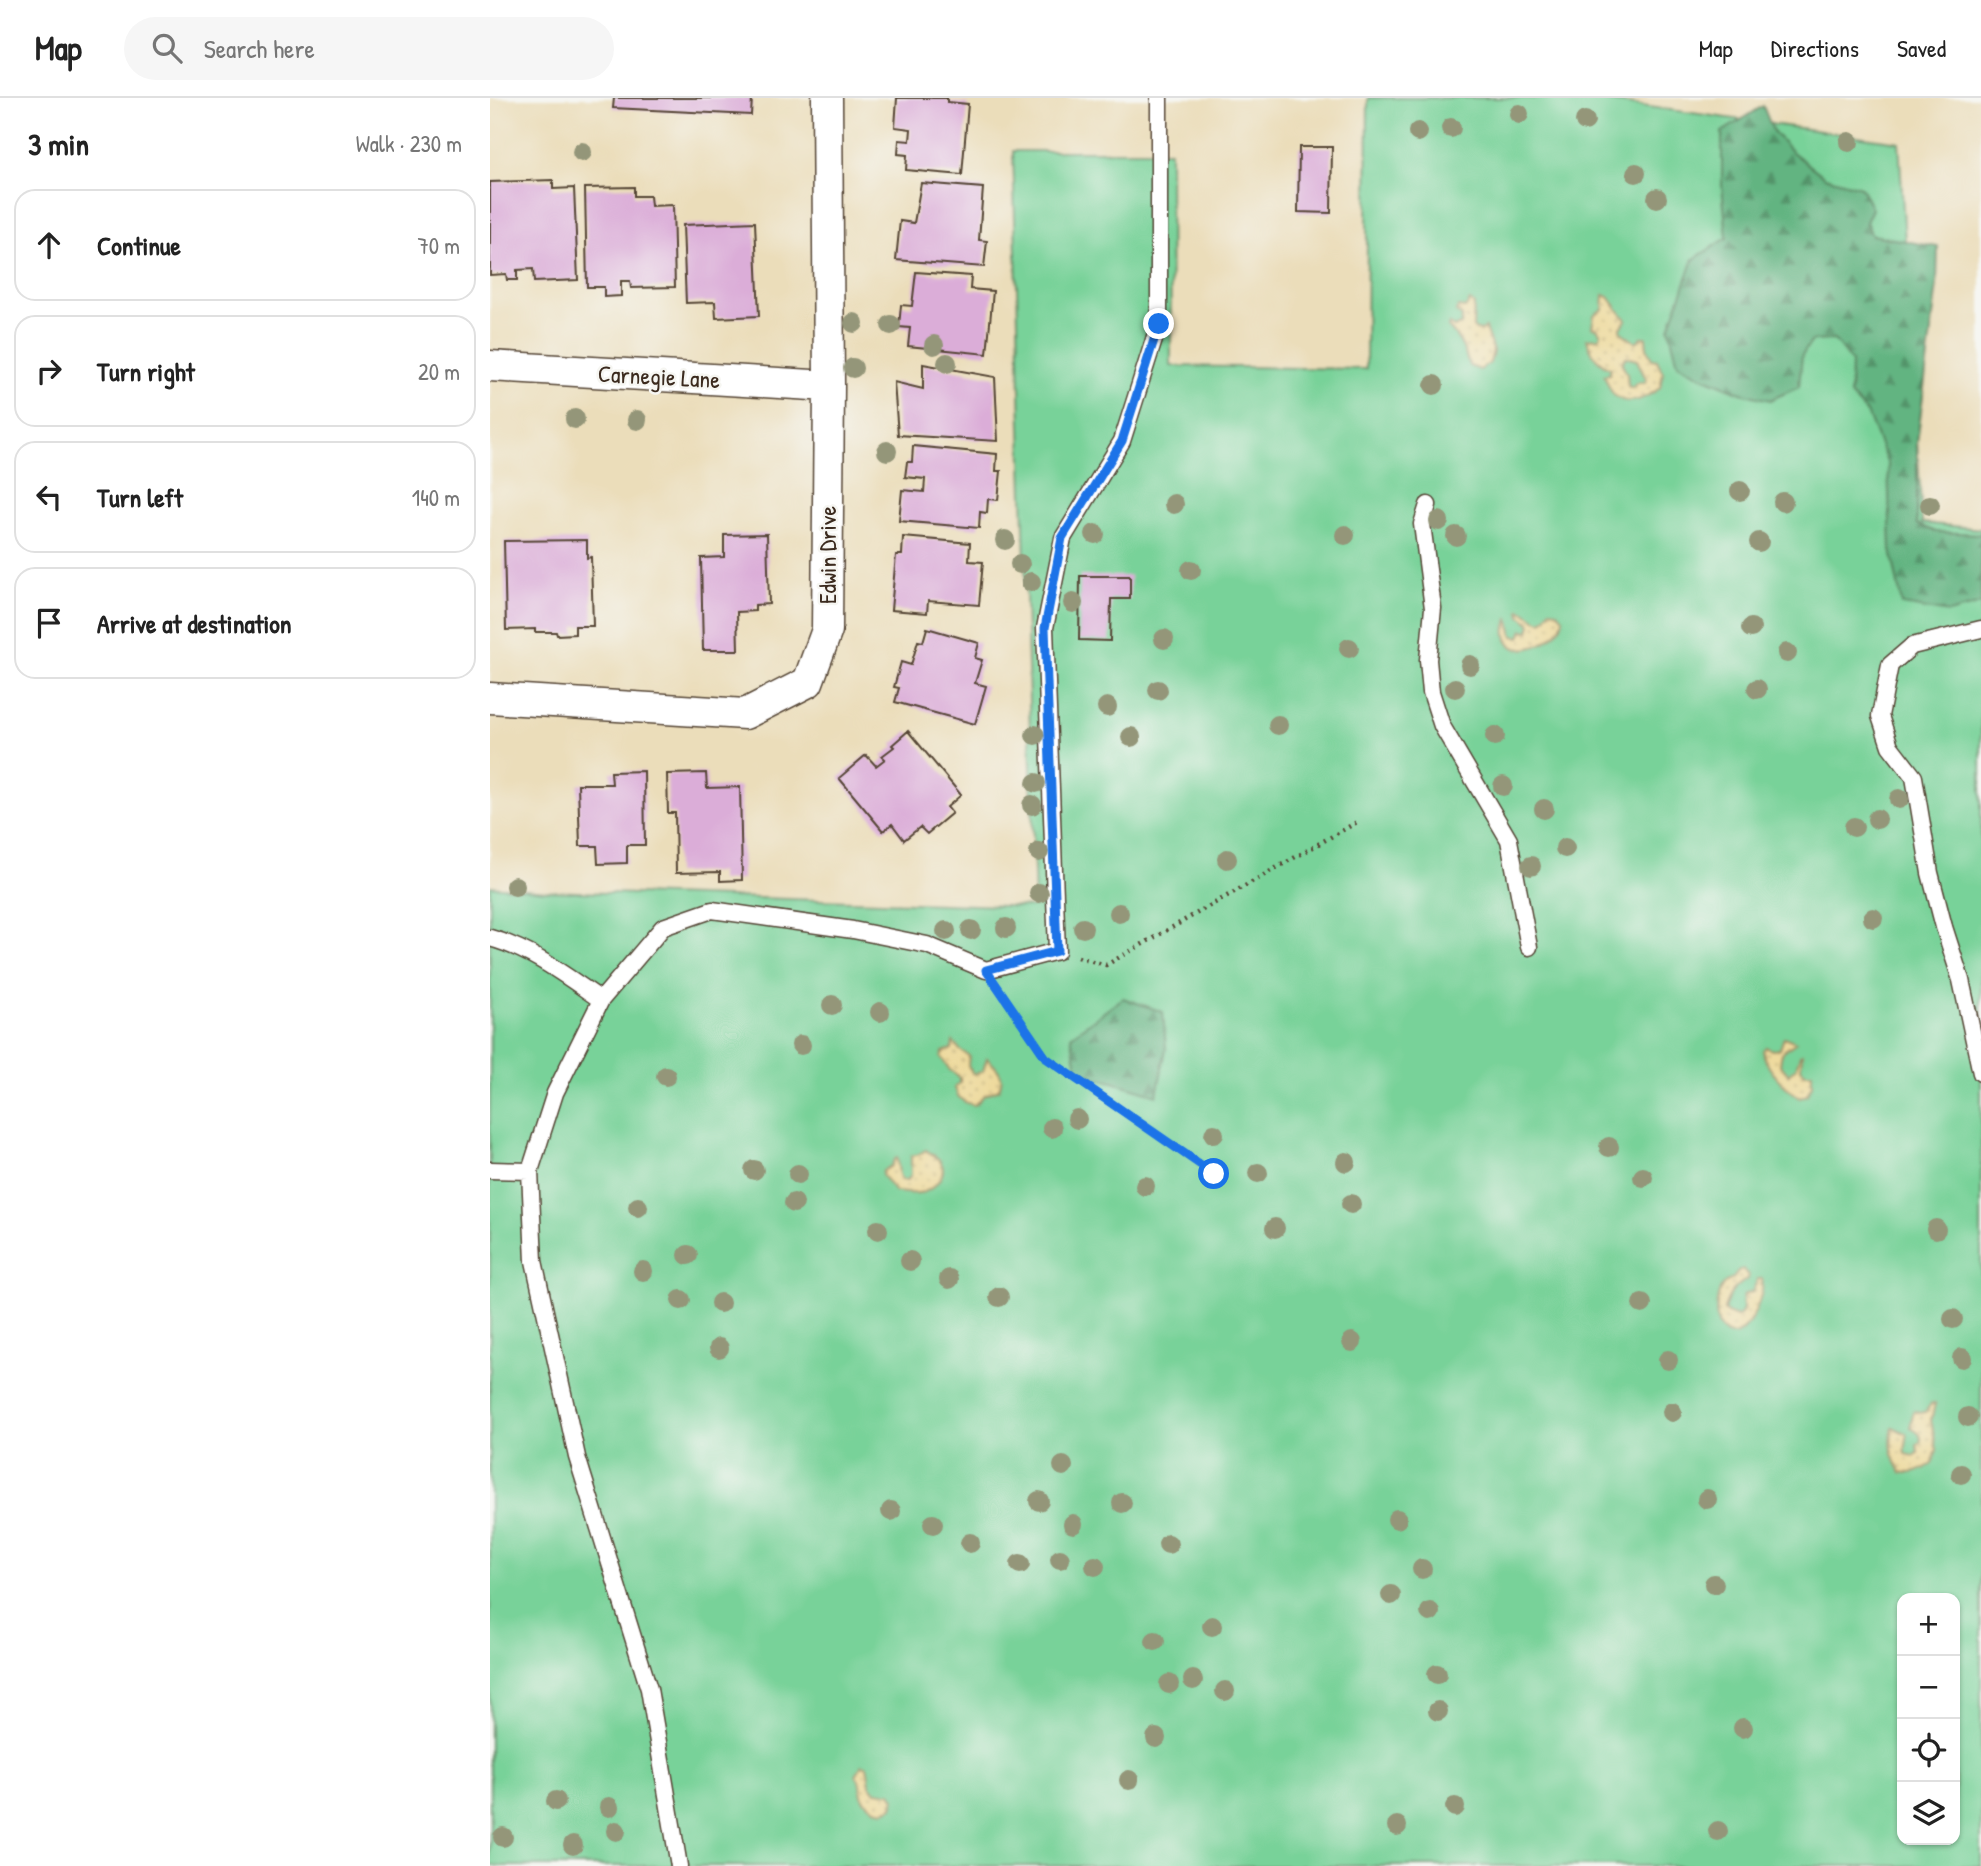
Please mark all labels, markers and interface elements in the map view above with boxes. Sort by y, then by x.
search box [124,17,614,80]
text: Map [35,26,82,70]
icon: search [148,29,186,67]
text: Search here [204,31,315,66]
text: Map [1699,32,1733,64]
text: Directions [1771,32,1859,64]
text: Saved [1897,32,1946,64]
text: 3 min [28,124,89,164]
text: Walk · 230 m [356,128,462,159]
icon: ahead [30,226,68,264]
text: Continue [97,228,181,263]
text: 70 m [417,230,460,261]
route end [1143,308,1174,339]
icon: right [30,352,68,390]
text: Turn right [97,354,195,389]
text: 20 m [418,356,460,387]
street label: Carnegie Lane [597,357,721,395]
icon: left [30,478,68,516]
text: Turn left [97,480,183,515]
text: 140 m [412,482,460,513]
street label: Edwin Drive [811,506,843,604]
icon: arrive [30,604,68,642]
text: Arrive at destination [97,606,292,641]
route start [1198,1158,1229,1189]
map controls [1897,1593,1960,1845]
button: + [1897,1593,1960,1656]
button: − [1897,1656,1960,1719]
button: locate [1897,1719,1960,1782]
button: layers [1897,1782,1960,1845]

